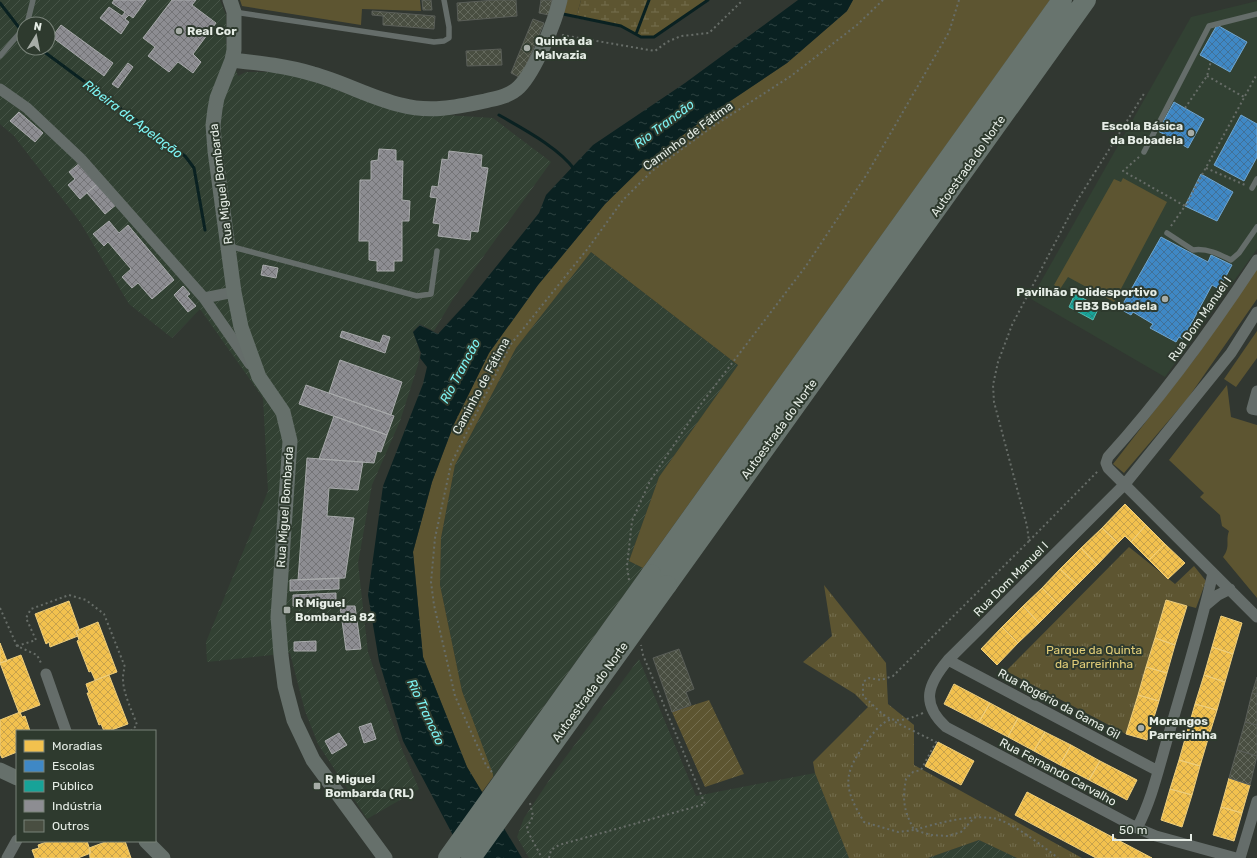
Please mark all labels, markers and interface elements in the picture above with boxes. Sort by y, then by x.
north arrow [16,16,56,56]
text: N [33,20,43,34]
place label: Real Cor [187,24,237,38]
marker: Real Cor [174,26,184,36]
place label: Quinta da Malvazia [535,34,592,62]
marker: Quinta da Malvazia [522,43,532,53]
water label: Ribeira da Apelação [80,77,186,161]
water label: Rio Trancão [631,97,697,151]
street label: Caminho de Fátima [640,99,736,173]
street label: Autoestrada do Norte [928,113,1008,219]
place label: Escola Básica da Bobadela [1101,119,1183,147]
street label: Rua Miguel Bombarda [207,123,235,245]
marker: Escola Básica da Bobadela [1186,128,1196,138]
street label: Rua Dom Manuel I [1166,274,1234,364]
place label: Pavilhão Polidesportivo EB3 Bobadela [1016,285,1157,313]
marker: Pavilhão Polidesportivo EB3 Bobadela [1160,294,1170,304]
street label: Caminho de Fátima [450,335,512,437]
water label: Rio Trancão [437,336,483,406]
street label: Autoestrada do Norte [738,376,820,482]
street label: Rua Miguel Bombarda [274,446,296,568]
street label: Rua Dom Manuel I [971,539,1051,619]
place label: R Miguel Bombarda 82 [295,596,375,624]
marker: R Miguel Bombarda 82 [282,605,292,615]
street label: Autoestrada do Norte [549,639,631,745]
park label: Parque da Quinta da Parreirinha [1046,643,1142,671]
street label: Rua Rogério da Gama Gil [996,666,1122,742]
water label: Rio Trancão [404,677,448,747]
place label: Morangos Parreirinha [1149,714,1217,742]
marker: Morangos Parreirinha [1136,723,1146,733]
legend [16,730,156,842]
street label: Rua Fernando Carvalho [997,735,1119,809]
text: Moradias [52,739,102,753]
text: Escolas [52,759,95,773]
place label: R Miguel Bombarda (RL) [325,772,414,800]
text: Público [52,779,94,793]
marker: R Miguel Bombarda (RL) [312,781,322,791]
text: Indústria [52,799,102,813]
scale bar [1113,816,1191,842]
text: Outros [52,819,90,833]
text: 50 m [1119,823,1147,837]

